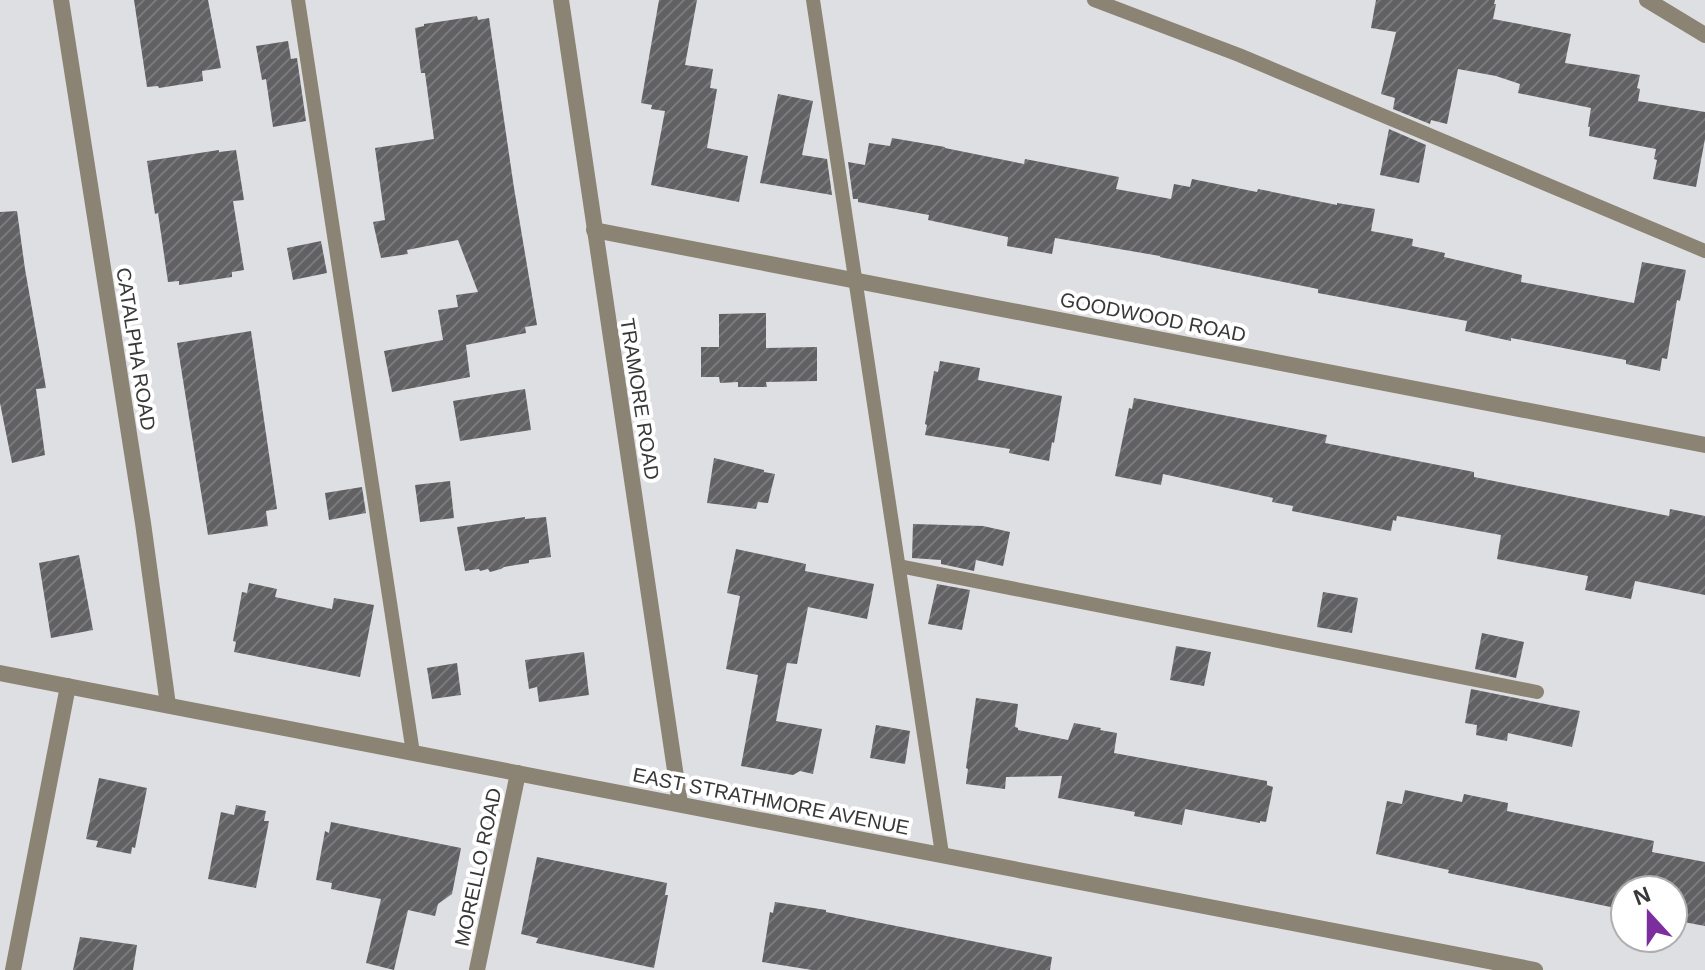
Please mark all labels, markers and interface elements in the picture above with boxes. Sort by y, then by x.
street label: CATALPHA ROAD [112,266,160,432]
street label: GOODWOOD ROAD [1058,288,1248,346]
street label: TRAMORE ROAD [616,317,664,481]
street label: EAST STRATHMORE AVENUE [631,763,911,839]
street label: MORELLO ROAD [450,786,506,948]
north arrow [1609,874,1689,954]
text: N [1630,881,1654,910]

